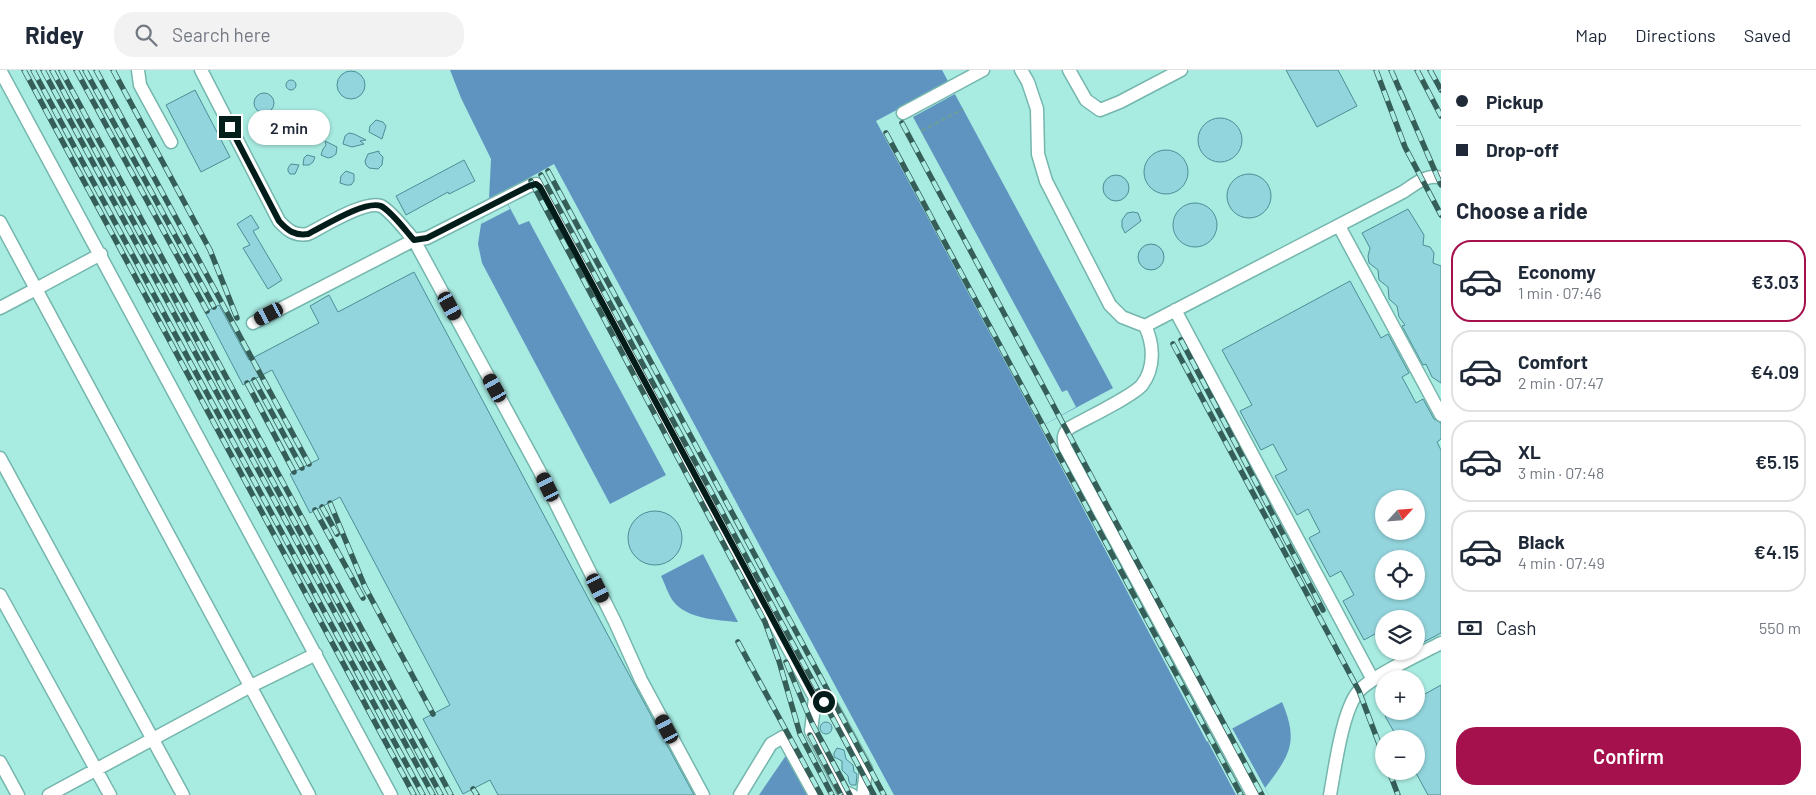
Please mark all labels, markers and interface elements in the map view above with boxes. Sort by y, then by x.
search box [114,12,464,57]
text: Ridey [25,20,84,49]
icon: search [132,21,160,49]
text: Search here [172,23,271,46]
text: Map [1575,24,1607,46]
text: Directions [1635,24,1716,46]
text: Saved [1744,24,1791,46]
text: Pickup [1486,90,1544,113]
callout: 2 min [248,110,330,144]
route end [219,116,241,138]
text: 2 min [270,118,308,137]
text: Drop-off [1486,138,1559,161]
text: Choose a ride [1456,197,1588,223]
icon: car [1458,259,1503,304]
text: Economy [1518,260,1596,283]
text: €3.03 [1751,270,1799,293]
text: 1 min · 07:46 [1518,283,1602,302]
car [436,289,463,323]
car [252,301,285,327]
icon: car [1458,349,1503,394]
text: Comfort [1518,350,1588,373]
text: €4.09 [1750,360,1799,383]
car [481,371,508,405]
text: 2 min · 07:47 [1518,373,1603,392]
icon: car [1458,439,1503,484]
text: XL [1518,440,1541,463]
text: €5.15 [1755,450,1799,473]
text: 3 min · 07:48 [1518,463,1604,482]
car [534,470,561,504]
north arrow [1375,490,1425,540]
map controls [1375,490,1425,780]
icon: car [1458,529,1503,574]
text: Black [1518,530,1565,553]
text: €4.15 [1754,540,1799,563]
button: locate [1375,550,1425,600]
text: 4 min · 07:49 [1518,553,1605,572]
car [584,571,611,605]
button: layers [1375,610,1425,660]
icon: cash [1456,614,1484,642]
text: Cash [1496,616,1537,639]
text: 550 m [1759,618,1801,637]
button: + [1375,670,1425,720]
route start [813,691,835,713]
car [653,712,680,746]
button: Confirm [1456,727,1801,785]
button: − [1375,730,1425,780]

